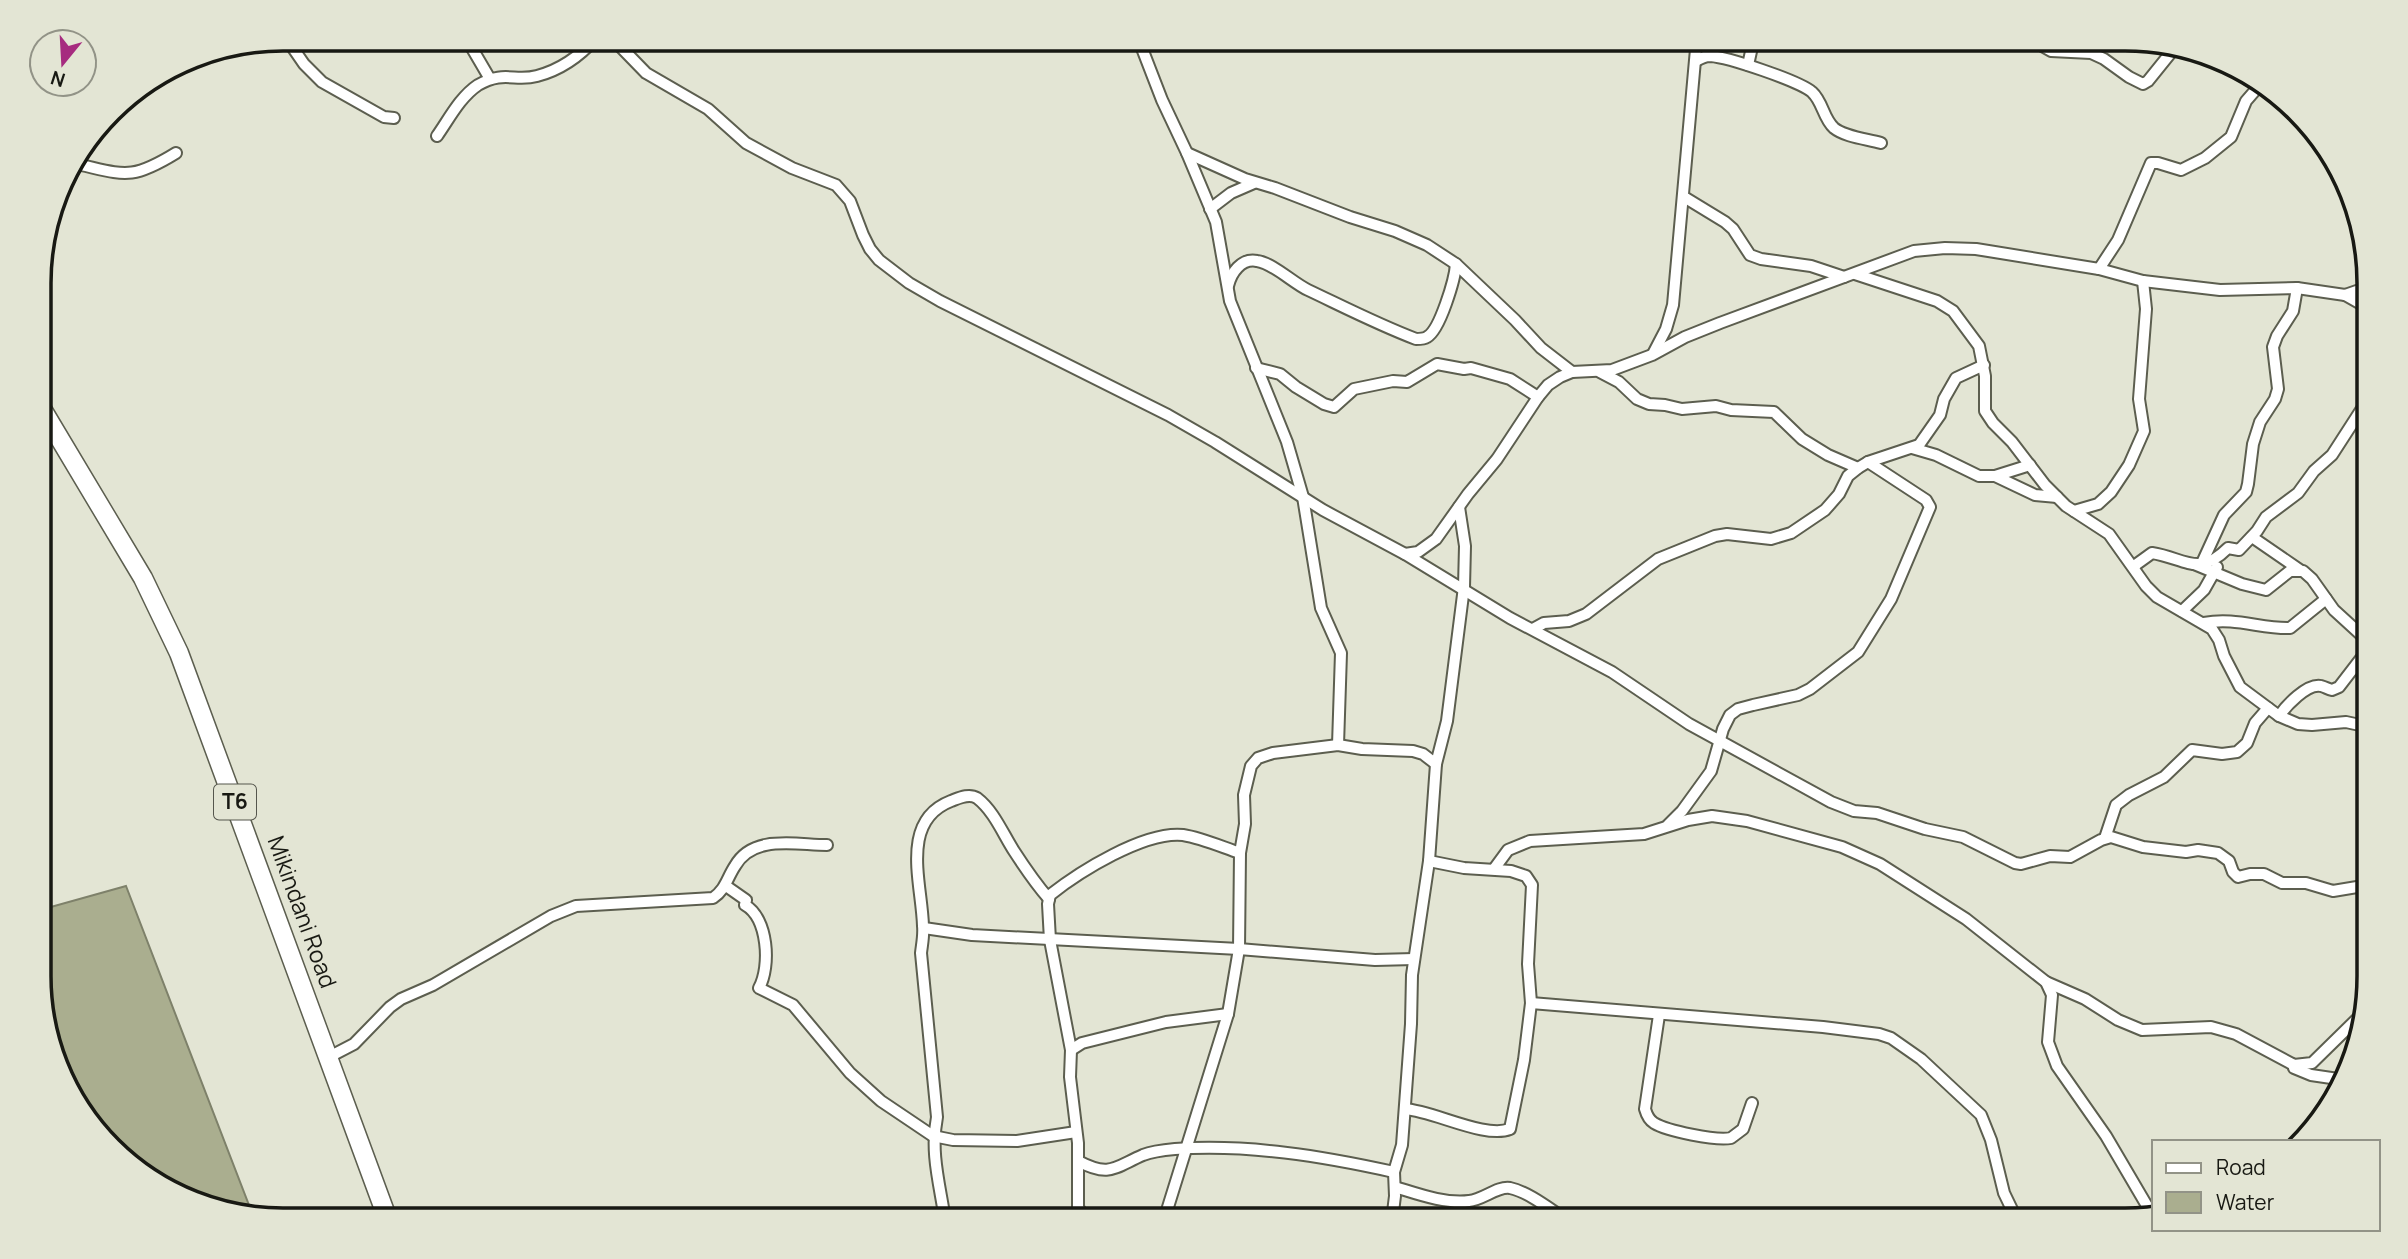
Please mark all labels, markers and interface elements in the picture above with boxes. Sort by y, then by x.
north arrow [28,28,98,98]
text: N [47,65,68,94]
road number: T6 [214,784,256,820]
street label: Mikindani Road [261,831,345,992]
legend [2152,1140,2380,1231]
text: Road [2216,1153,2266,1181]
text: Water [2216,1188,2275,1216]

